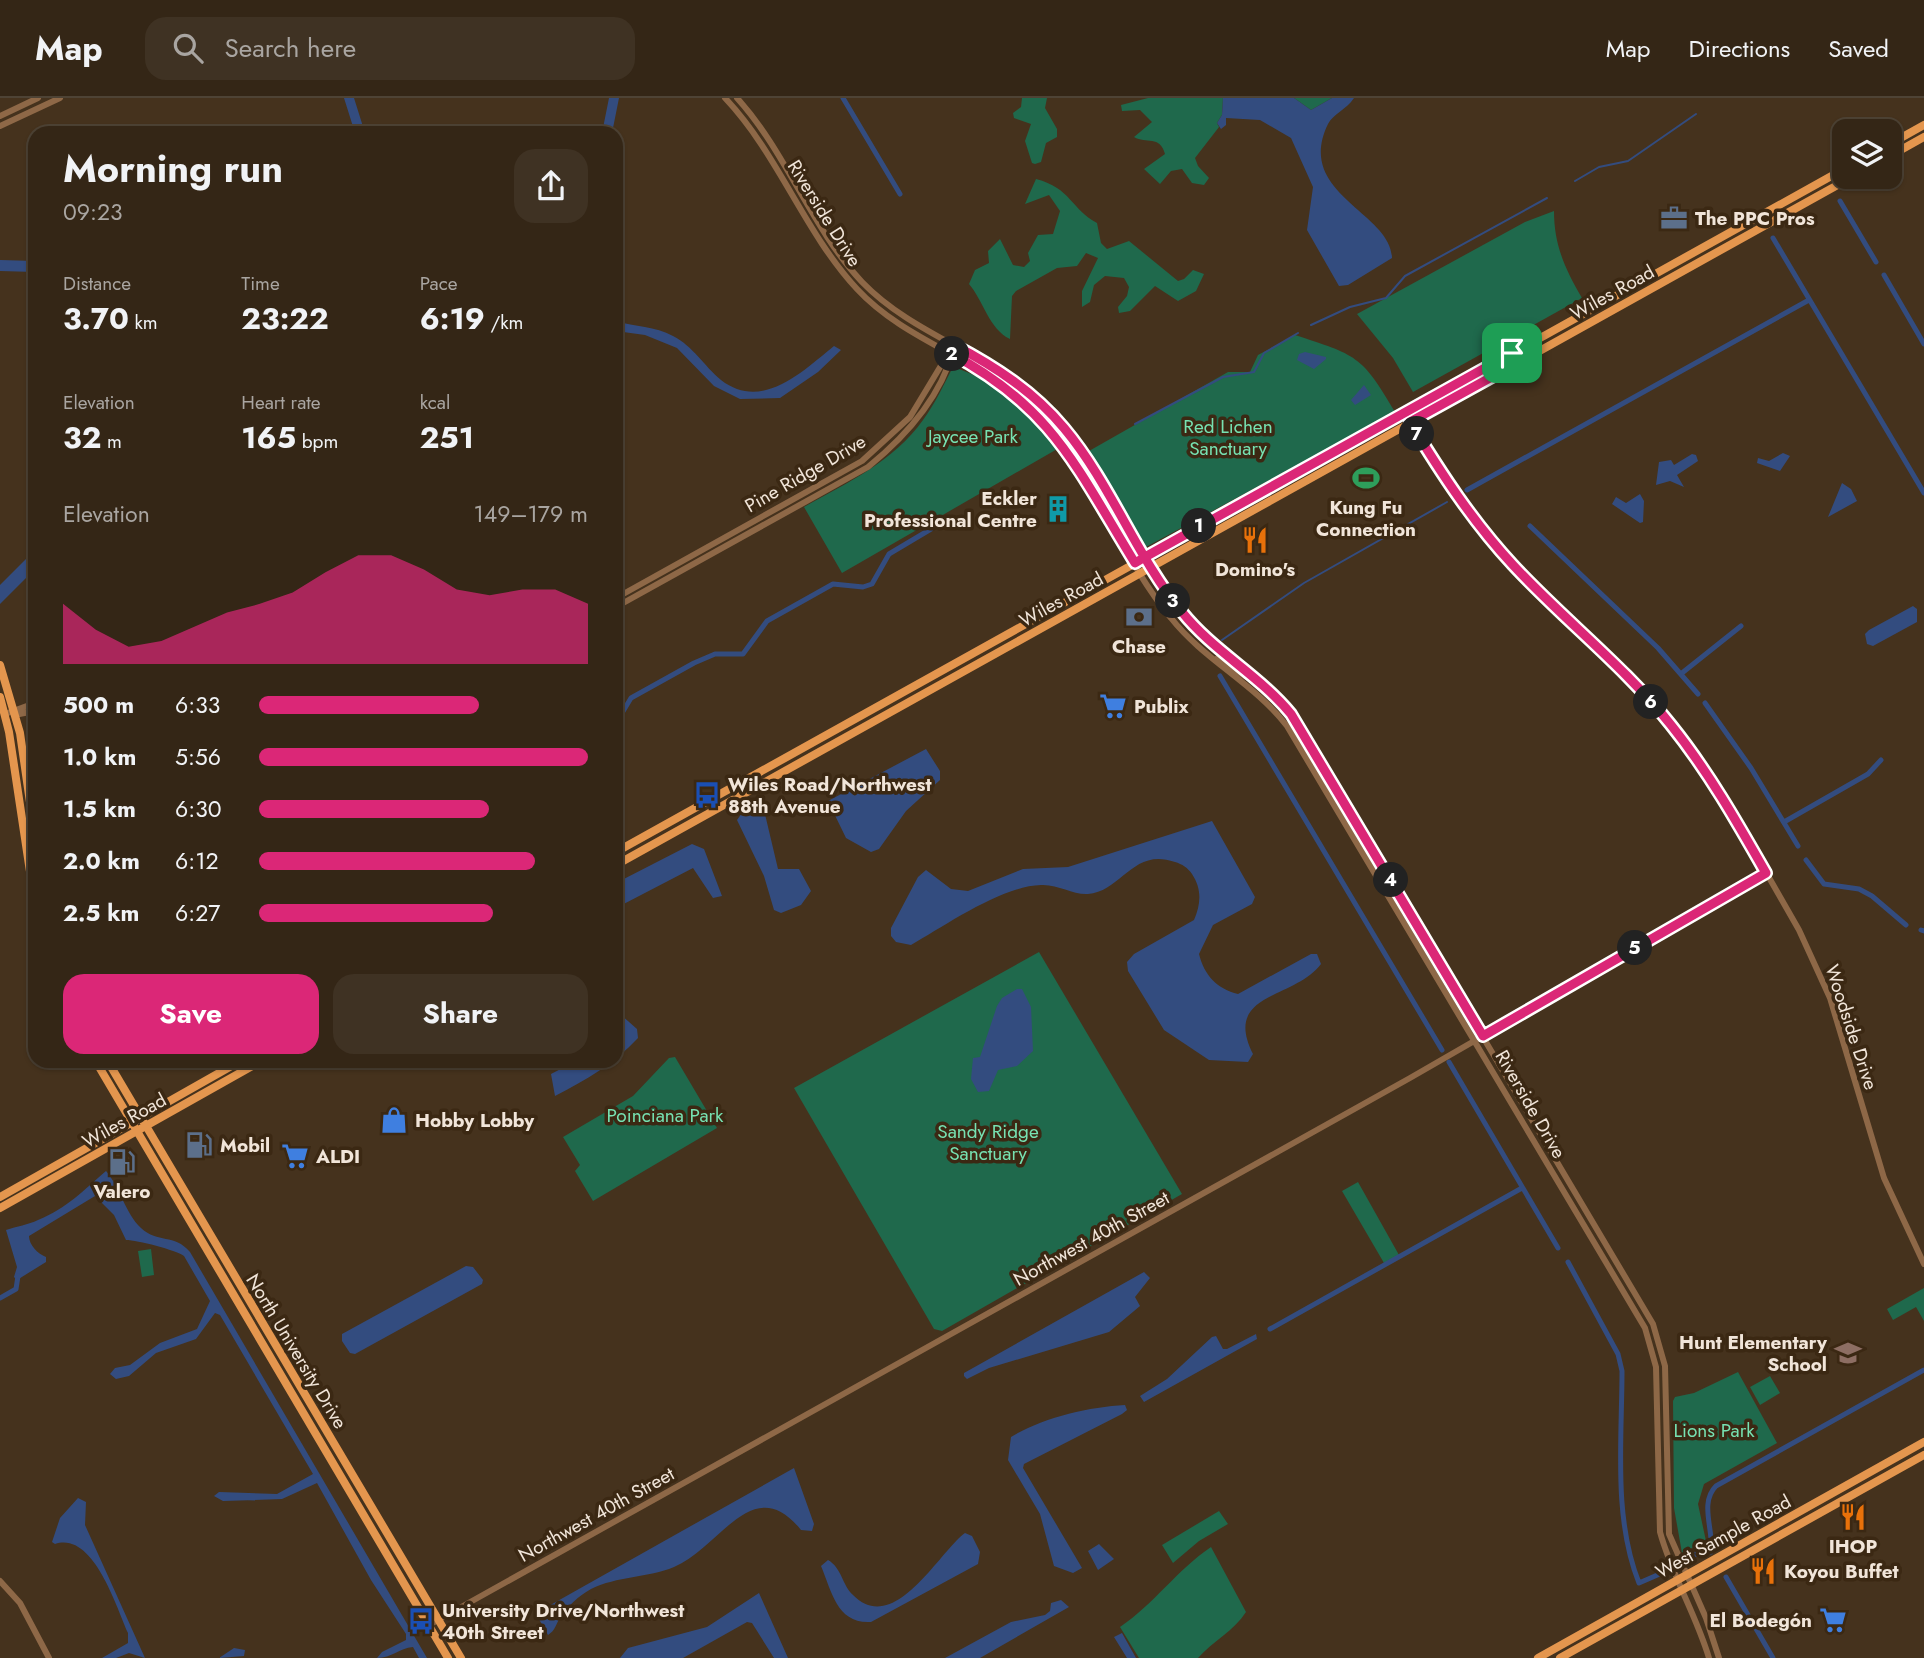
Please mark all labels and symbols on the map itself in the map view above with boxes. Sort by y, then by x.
street label: Riverside Drive [781,155,868,272]
office icon: The PPC Pros [1659,203,1689,233]
place label: The PPC Pros [1695,205,1815,232]
street label: Wiles Road [1565,258,1659,327]
pin [1482,323,1542,383]
pin: 2 [934,336,970,372]
park label: Red Lichen Sanctuary [1183,413,1273,462]
pin: 7 [1400,416,1434,452]
park label: Jaycee Park [925,423,1019,450]
street label: Pine Ridge Drive [740,428,871,519]
sports icon: Kung Fu Connection [1351,463,1381,493]
place label: Eckler Professional Centre [864,485,1037,534]
building icon: Eckler Professional Centre [1043,494,1073,524]
place label: Kung Fu Connection [1316,494,1416,543]
pin: 1 [1182,508,1216,544]
restaurant icon: Domino's [1240,525,1270,555]
place label: Domino's [1215,556,1295,583]
street label: Wiles Road [1014,565,1108,634]
pin: 3 [1156,584,1190,618]
bank icon: Chase [1124,602,1154,632]
place label: Chase [1112,633,1166,660]
pin: 6 [1634,684,1668,720]
supermarket icon: Publix [1098,691,1128,721]
place label: Publix [1134,693,1189,720]
place label: Wiles Road/Northwest 88th Avenue [728,771,932,820]
bus stop icon: Wiles Road/Northwest 88th Avenue [692,780,722,810]
pin: 4 [1374,862,1408,898]
pin: 5 [1618,930,1652,966]
street label: Woodside Drive [1819,961,1885,1093]
street label: Riverside Drive [1489,1045,1573,1164]
street label: Wiles Road [77,1086,171,1155]
park label: Poinciana Park [607,1102,724,1129]
shop icon: Hobby Lobby [379,1105,409,1135]
place label: Hobby Lobby [415,1107,535,1134]
park label: Sandy Ridge Sanctuary [937,1118,1039,1167]
fuel station icon: Mobil [184,1130,214,1160]
place label: Mobil [220,1132,270,1159]
supermarket icon: ALDI [280,1141,310,1171]
place label: ALDI [315,1143,360,1170]
fuel station icon: Valero [107,1147,137,1177]
place label: Valero [92,1178,151,1205]
street label: Northwest 40th Street [1008,1184,1174,1293]
street label: North University Drive [240,1269,354,1434]
place label: Hunt Elementary School [1679,1329,1828,1378]
school or university icon: Hunt Elementary School [1833,1338,1863,1368]
park label: Lions Park [1673,1417,1755,1444]
street label: Northwest 40th Street [513,1460,679,1569]
street label: West Sample Road [1651,1488,1796,1585]
restaurant icon: IHOP [1838,1502,1868,1532]
place label: IHOP [1829,1533,1877,1560]
restaurant icon: Koyou Buffet [1748,1556,1778,1586]
place label: Koyou Buffet [1784,1558,1899,1585]
place label: University Drive/Northwest 40th Street [442,1597,684,1646]
supermarket icon: El Bodegón [1818,1605,1848,1635]
bus stop icon: University Drive/Northwest 40th Street [406,1606,436,1636]
place label: El Bodegón [1710,1607,1812,1634]

